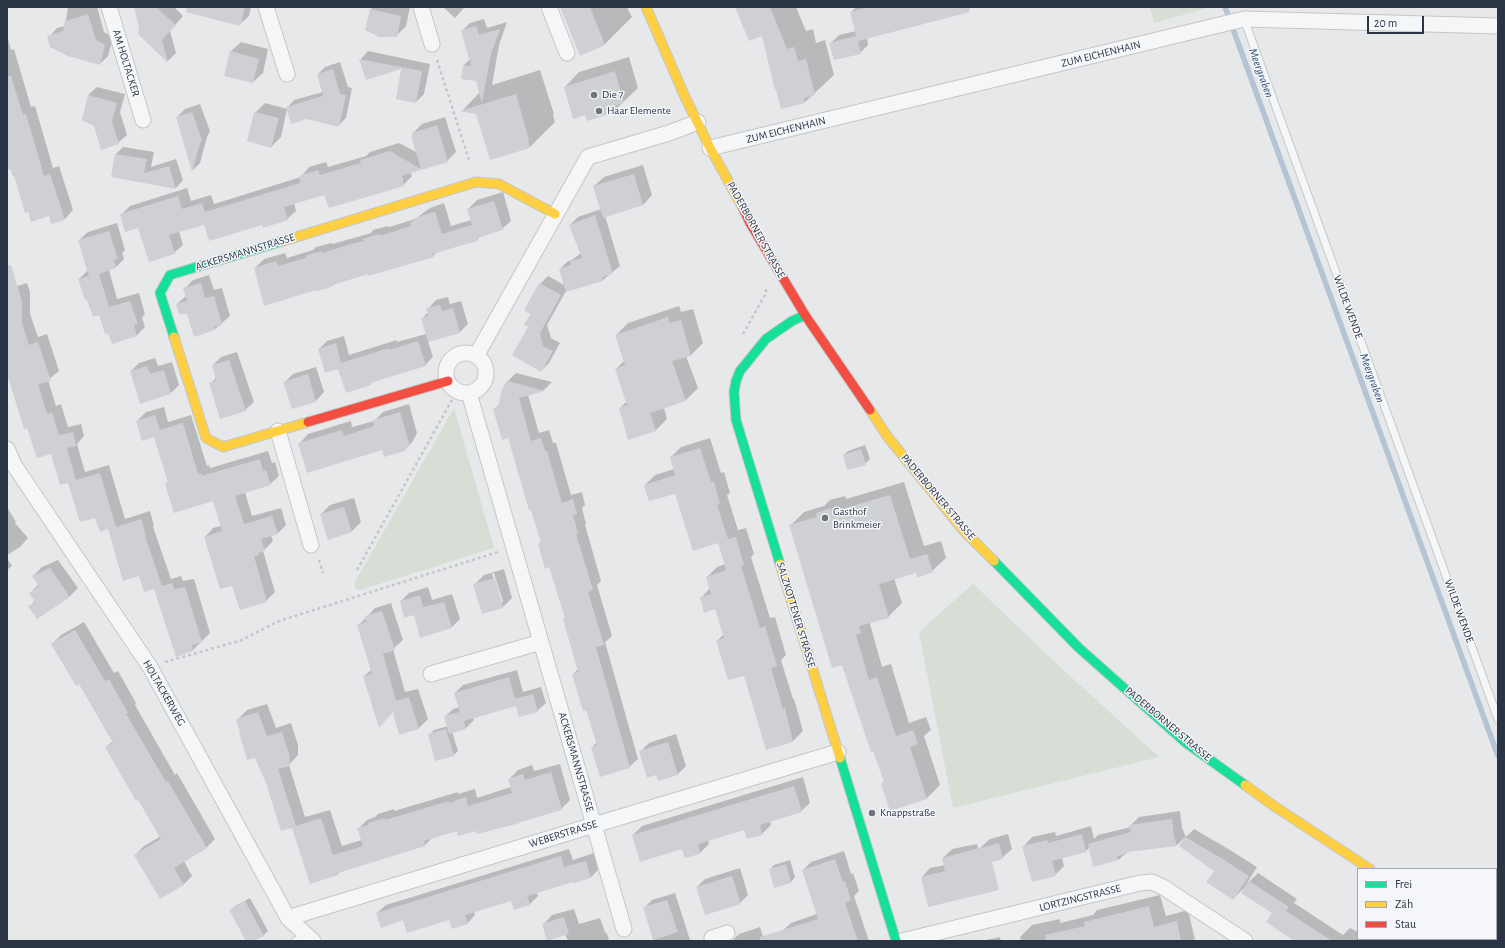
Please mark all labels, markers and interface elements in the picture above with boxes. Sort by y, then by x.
scale bar [1369,8,1426,34]
text: 20 m [1374,17,1397,29]
street label: AM HOLTACKER [110,28,142,98]
street label: ZUM EICHENHAIN [1060,38,1142,70]
water label: Meergraben [1245,46,1277,100]
place label: Die 7 [602,88,623,102]
marker: Die 7 [589,90,599,100]
place label: Haar Elemente [607,104,671,118]
marker: Haar Elemente [594,106,604,116]
street label: ZUM EICHENHAIN [745,114,827,146]
street label: PADERBORNER STRASSE [724,179,788,281]
street label: ACKERSMANNSTRASSE [194,231,296,273]
street label: WILDE WENDE [1330,273,1366,341]
water label: Meergraben [1356,351,1388,405]
street label: PADERBORNER STRASSE [898,451,978,543]
place label: Gasthof Brinkmeier [833,505,881,531]
marker: Gasthof Brinkmeier [820,513,830,523]
street label: SALZKOTTENER STRASSE [774,561,818,669]
street label: WILDE WENDE [1441,577,1477,645]
street label: HOLTACKERWEG [140,658,188,728]
street label: PADERBORNER STRASSE [1122,684,1214,764]
street label: ACKERSMANNSTRASSE [555,711,597,813]
place label: Knappstraße [880,806,935,820]
marker: Knappstraße [867,808,877,818]
street label: WEBERSTRASSE [527,817,599,851]
legend [1357,868,1497,940]
text: Frei [1395,878,1412,890]
street label: LORTZINGSTRASSE [1038,881,1122,915]
text: Zäh [1395,898,1413,910]
text: Stau [1395,918,1416,930]

